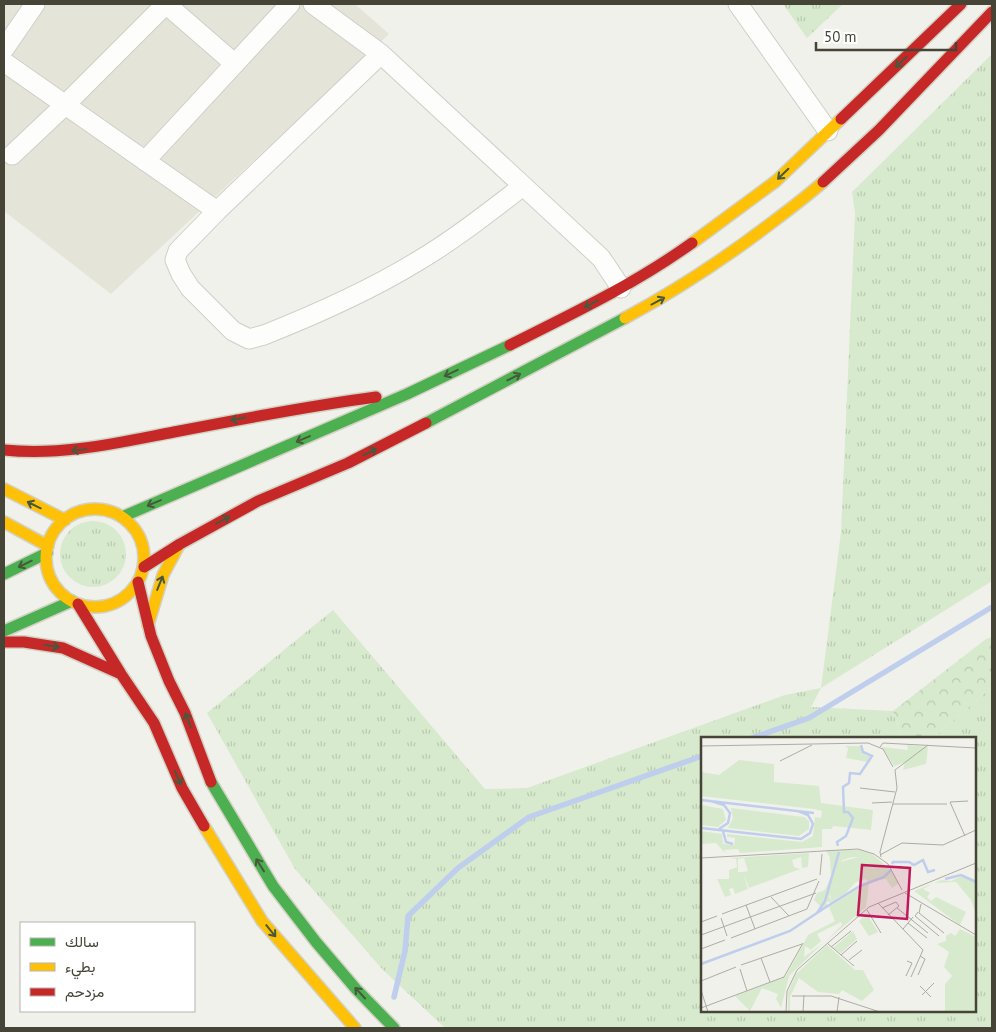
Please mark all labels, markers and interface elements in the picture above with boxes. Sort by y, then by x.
scale bar [816,20,956,52]
text: 50 m [824,27,857,46]
one-way arrow [894,56,907,68]
one-way arrow [777,168,789,180]
one-way arrow [650,295,664,305]
one-way arrow [584,300,599,309]
one-way arrow [444,368,459,378]
one-way arrow [506,372,521,381]
one-way arrow [231,415,247,425]
one-way arrow [296,434,311,444]
one-way arrow [71,445,87,455]
one-way arrow [362,447,377,456]
one-way arrow [147,499,162,509]
one-way arrow [27,500,42,509]
one-way arrow [215,515,229,525]
one-way arrow [18,560,33,569]
one-way arrow [156,576,165,591]
one-way arrow [44,642,60,652]
one-way arrow [183,713,192,728]
inset map [701,737,976,1012]
one-way arrow [173,770,183,785]
one-way arrow [255,858,265,872]
legend [20,922,195,1012]
one-way arrow [266,925,277,938]
text: سالك [65,932,99,951]
text: بطيء [65,957,95,980]
text: مزدحم [65,982,104,1002]
one-way arrow [354,986,366,999]

